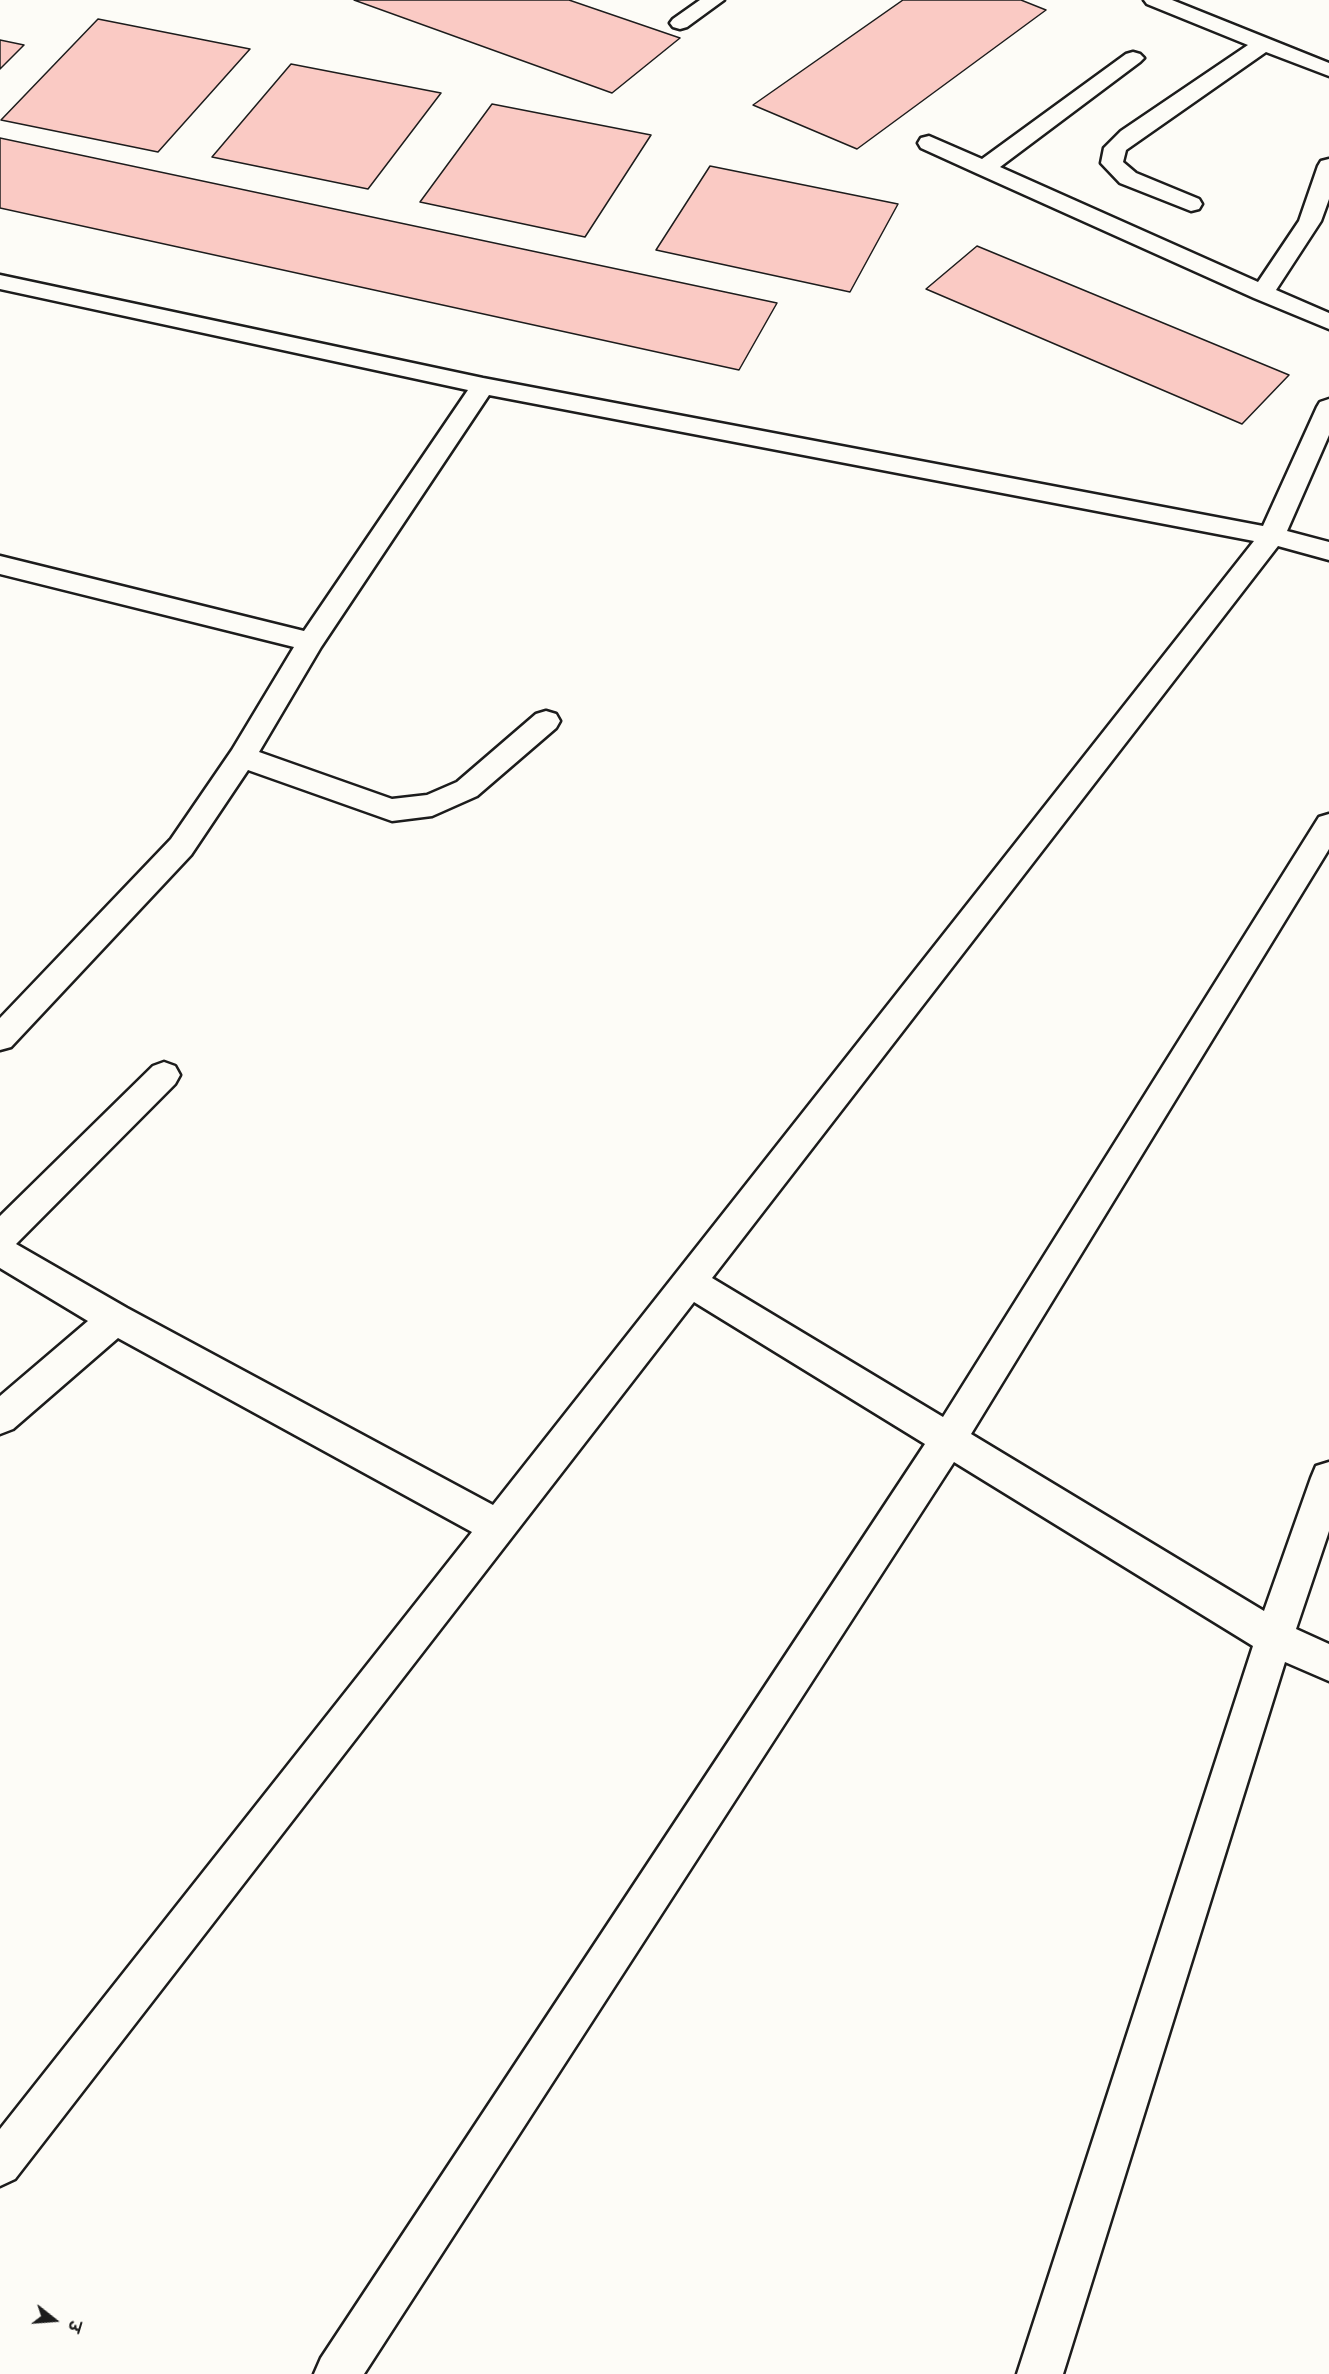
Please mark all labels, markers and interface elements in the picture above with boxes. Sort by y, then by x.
north arrow [24,2290,84,2350]
text: उ [61,2318,82,2333]

